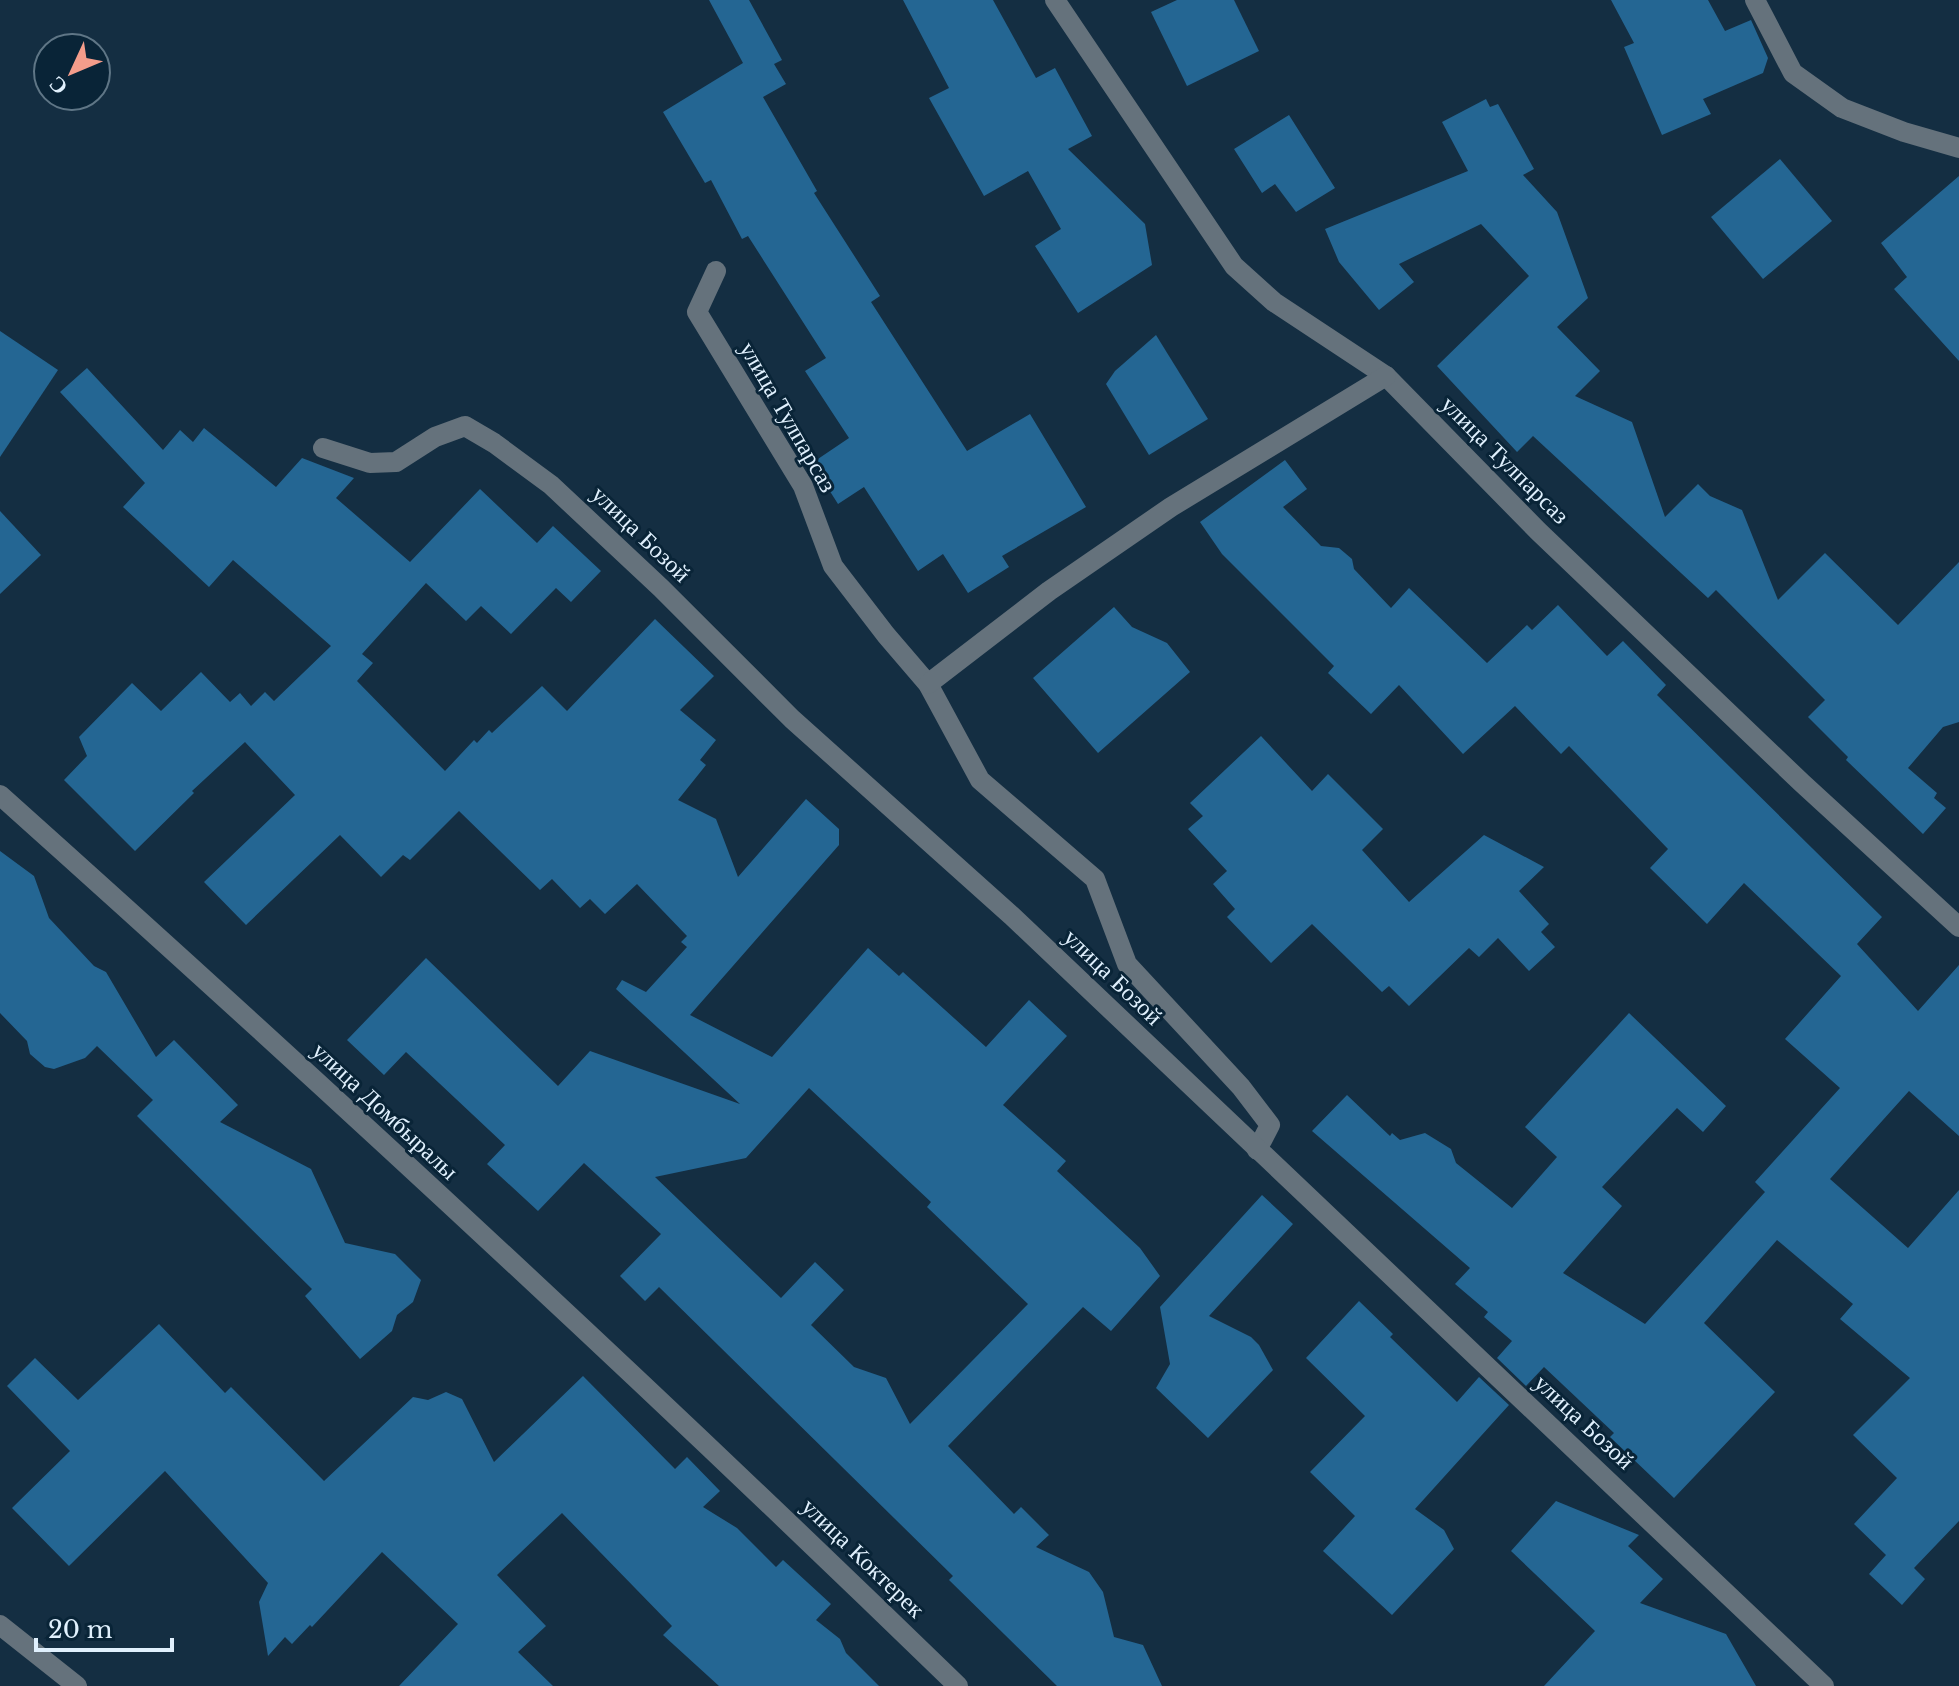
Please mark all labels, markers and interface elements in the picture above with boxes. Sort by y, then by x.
north arrow [32,32,112,112]
text: С [43,70,73,101]
street label: улица Тулпарсаз [734,336,843,497]
street label: улица Тулпарсаз [1435,390,1575,530]
street label: улица Бозой [586,479,697,588]
street label: улица Бозой [1058,922,1169,1031]
street label: улица Домбыралы [306,1036,464,1186]
street label: улица Бозой [1528,1368,1640,1475]
street label: улица Коктерек [796,1492,931,1624]
scale bar [36,1602,172,1652]
text: 20 m [48,1615,113,1644]

